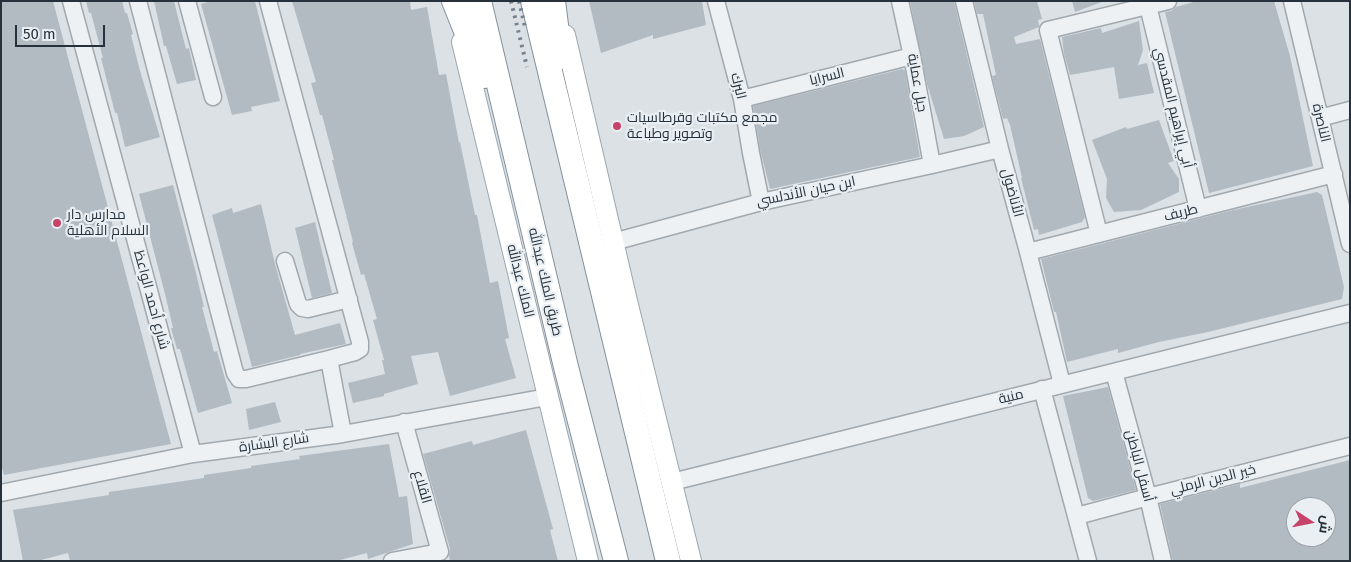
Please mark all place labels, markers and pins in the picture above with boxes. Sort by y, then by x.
place label: مجمع مكتبات وقرطاسيات وتصوير وطباعة [627,110,777,142]
marker: مجمع مكتبات وقرطاسيات وتصوير وطباعة [611,120,623,132]
place label: مدارس دار السلام الأهلية [67,207,149,240]
marker: مدارس دار السلام الأهلية [51,217,63,229]

